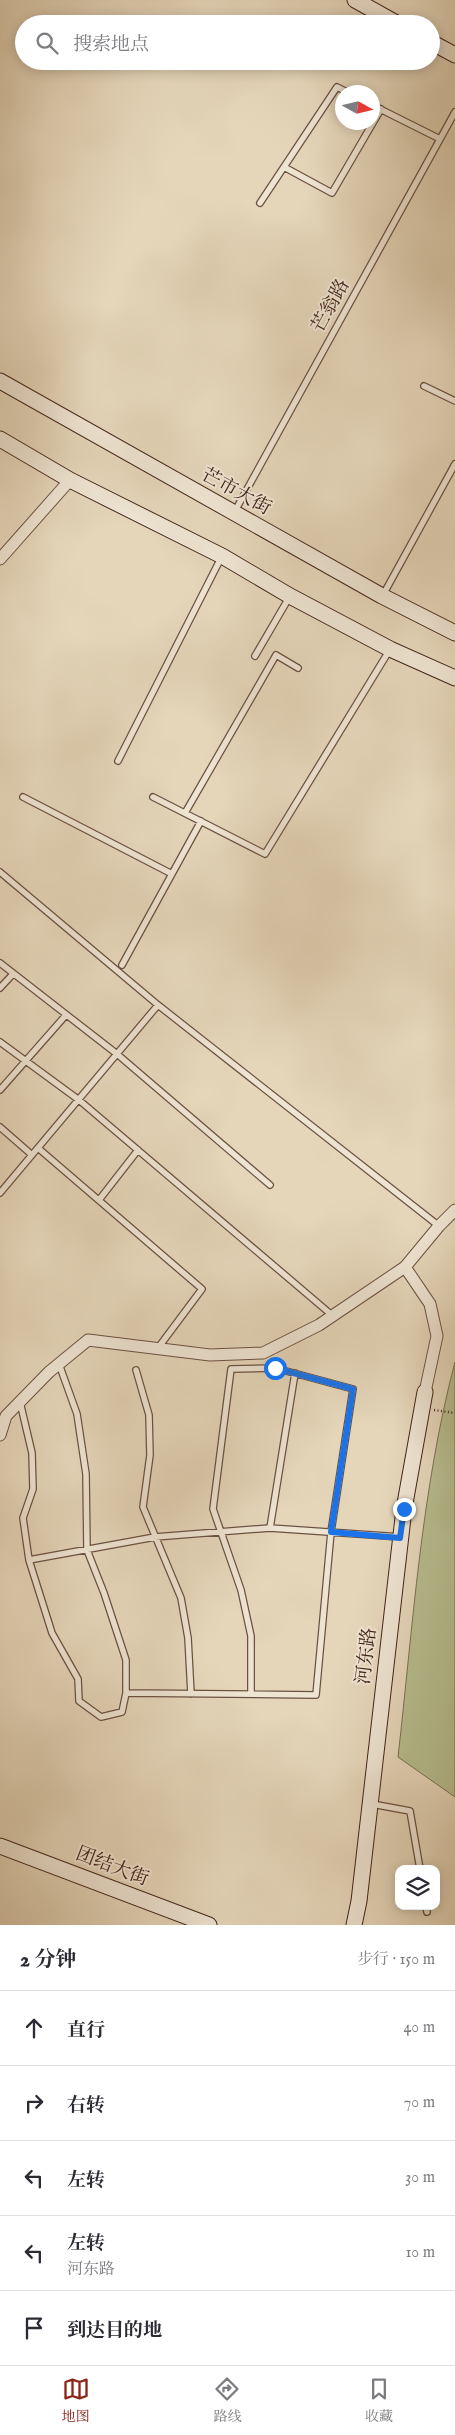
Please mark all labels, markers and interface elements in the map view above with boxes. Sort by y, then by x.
search box [15,15,440,70]
icon: search [33,29,61,57]
text: 搜索地点 [73,33,149,57]
north arrow [335,85,380,130]
street label: 芒翁路 [307,275,355,337]
street label: 芒市大街 [197,463,275,521]
route start [264,1357,287,1380]
route end [393,1498,416,1521]
street label: 河东路 [352,1626,382,1686]
street label: 团结大街 [72,1842,152,1892]
map controls [395,1865,440,1910]
button: layers [395,1865,440,1910]
text: 2 分钟 [20,1947,76,1974]
text: 步行 · 150 m [357,1950,435,1970]
icon: ahead [20,2014,48,2042]
text: 40 m [403,2018,435,2038]
text: 直行 [67,2019,105,2043]
icon: right [20,2089,48,2117]
text: 70 m [404,2093,435,2113]
text: 右转 [67,2094,105,2118]
icon: left [20,2164,48,2192]
text: 30 m [405,2168,435,2188]
text: 左转 [67,2169,105,2193]
text: 左转 [67,2232,105,2256]
icon: left [20,2239,48,2267]
text: 10 m [405,2243,435,2263]
text: 河东路 [67,2260,115,2280]
icon: arrive [20,2314,48,2342]
text: 到达目的地 [67,2319,162,2343]
tab: 地图 [62,2375,90,2426]
tab: 路线 [213,2375,241,2426]
tab: 收藏 [365,2375,393,2426]

